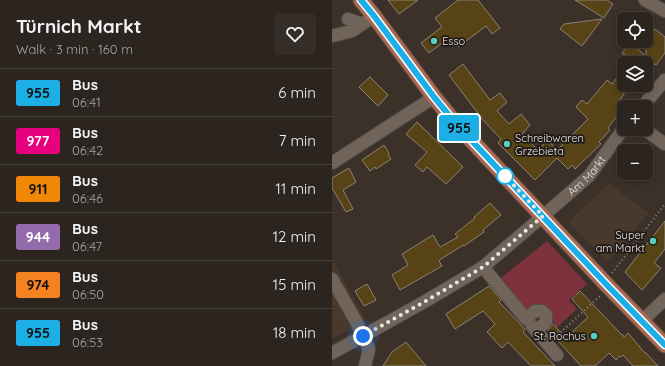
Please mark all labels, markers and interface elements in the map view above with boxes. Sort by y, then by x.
map controls [617,12,653,180]
button: locate [617,12,653,48]
button: heart [274,13,316,55]
text: Türnich Markt [16,14,141,38]
place label: Esso [442,34,466,48]
marker: Esso [429,36,439,46]
text: Walk · 3 min · 160 m [16,41,133,57]
button: layers [617,56,653,92]
text: Bus [72,75,98,94]
text: 6 min [278,83,316,102]
text: 955 [26,84,50,102]
text: 06:41 [72,94,101,110]
button: + [617,100,653,136]
line badge: 955 [436,115,482,141]
text: 955 [447,119,471,137]
text: Bus [72,123,98,142]
text: 7 min [279,131,316,150]
place label: Schreibwaren Grzebieta [515,131,584,158]
text: 977 [27,132,49,150]
marker: Schreibwaren Grzebieta [502,139,512,149]
text: 06:42 [72,142,103,158]
button: − [617,144,653,180]
street label: Am Markt [564,153,609,199]
unlabelled marker [496,167,514,185]
text: Bus [72,171,98,190]
text: 11 min [275,179,316,198]
text: 911 [29,180,47,198]
text: 06:46 [72,190,103,206]
text: Bus [72,219,98,238]
text: 12 min [272,227,316,246]
text: 944 [26,228,50,246]
place label: Super am Markt [596,228,646,255]
marker: Super am Markt [648,236,658,246]
text: 06:47 [72,238,102,254]
text: Bus [72,267,98,286]
text: 15 min [273,275,316,294]
text: 974 [27,276,49,294]
text: 06:50 [72,286,104,302]
text: Bus [72,315,98,334]
text: 18 min [273,323,316,342]
text: 955 [26,324,50,342]
your location [353,326,373,346]
place label: St. Rochus [534,329,586,343]
marker: St. Rochus [589,331,599,341]
text: 06:53 [72,334,103,350]

